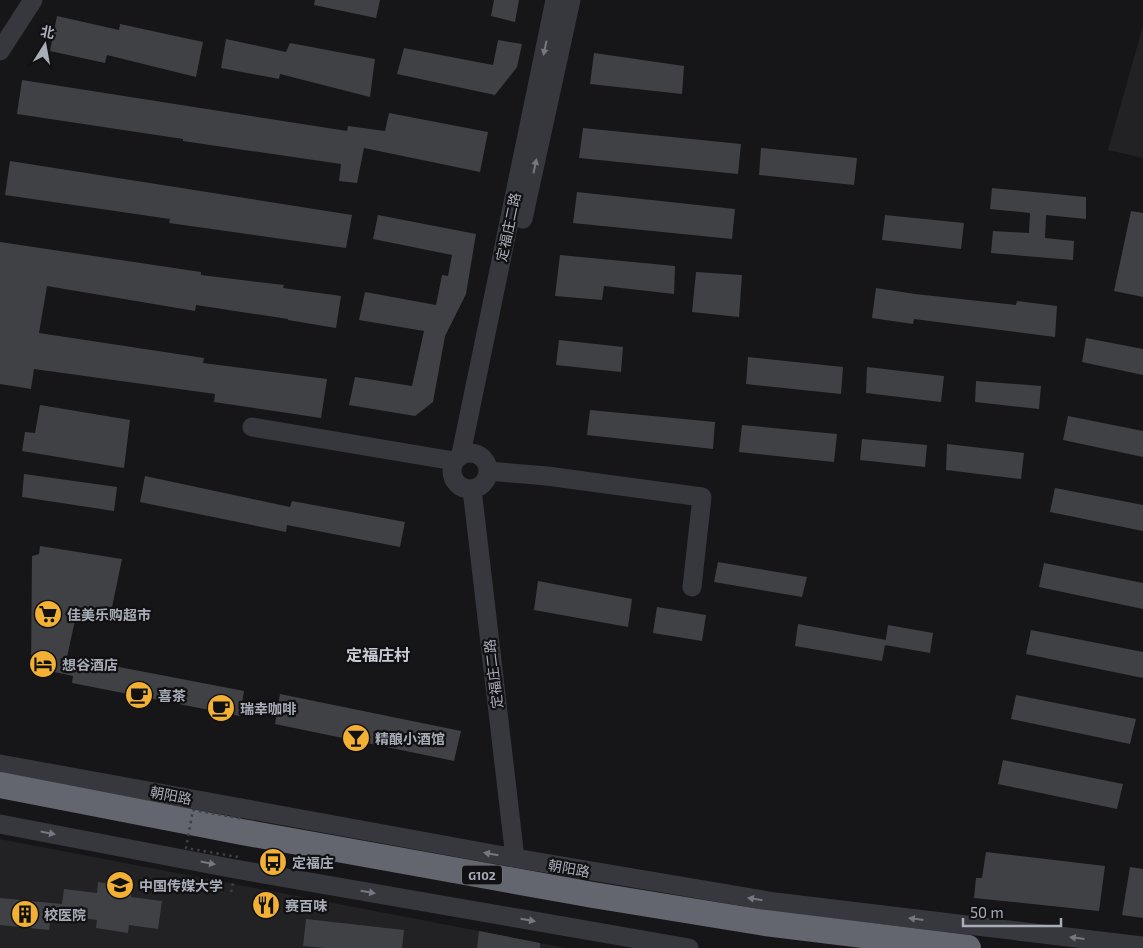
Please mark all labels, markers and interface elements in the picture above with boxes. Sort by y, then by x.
north arrow [20,20,70,70]
text: 北 [39,22,56,41]
one-way arrow [541,40,549,56]
one-way arrow [531,158,539,173]
street label: 定福庄二路 [492,191,524,263]
supermarket icon: 佳美乐购超市 [33,599,63,629]
place label: 佳美乐购超市 [67,606,151,623]
street label: 定福庄二路 [480,638,506,710]
district label: 定福庄村 [346,645,410,664]
hotel icon: 想谷酒店 [28,649,58,679]
place label: 想谷酒店 [62,656,118,673]
cafe icon: 喜茶 [124,680,154,710]
place label: 喜茶 [158,687,186,704]
cafe icon: 瑞幸咖啡 [206,693,236,723]
place label: 瑞幸咖啡 [240,700,297,717]
bar icon: 精酿小酒馆 [341,723,371,753]
place label: 精酿小酒馆 [375,730,445,747]
street label: 朝阳路 [149,783,193,807]
one-way arrow [40,830,56,838]
bus stop icon: 定福庄 [258,847,288,877]
one-way arrow [482,849,498,857]
place label: 定福庄 [292,854,334,871]
street label: 朝阳路 [547,856,591,880]
one-way arrow [200,860,216,868]
road number: G102 [462,866,502,884]
school or university icon: 中国传媒大学 [105,870,135,900]
place label: 中国传媒大学 [139,877,223,894]
one-way arrow [360,888,376,896]
restaurant icon: 赛百味 [251,890,281,920]
one-way arrow [746,895,762,903]
scale bar [963,896,1060,928]
place label: 赛百味 [285,897,328,914]
building icon: 校医院 [10,899,40,929]
text: 50 m [970,903,1004,921]
place label: 校医院 [44,906,86,923]
one-way arrow [908,915,924,923]
one-way arrow [520,917,536,925]
one-way arrow [1069,934,1085,942]

